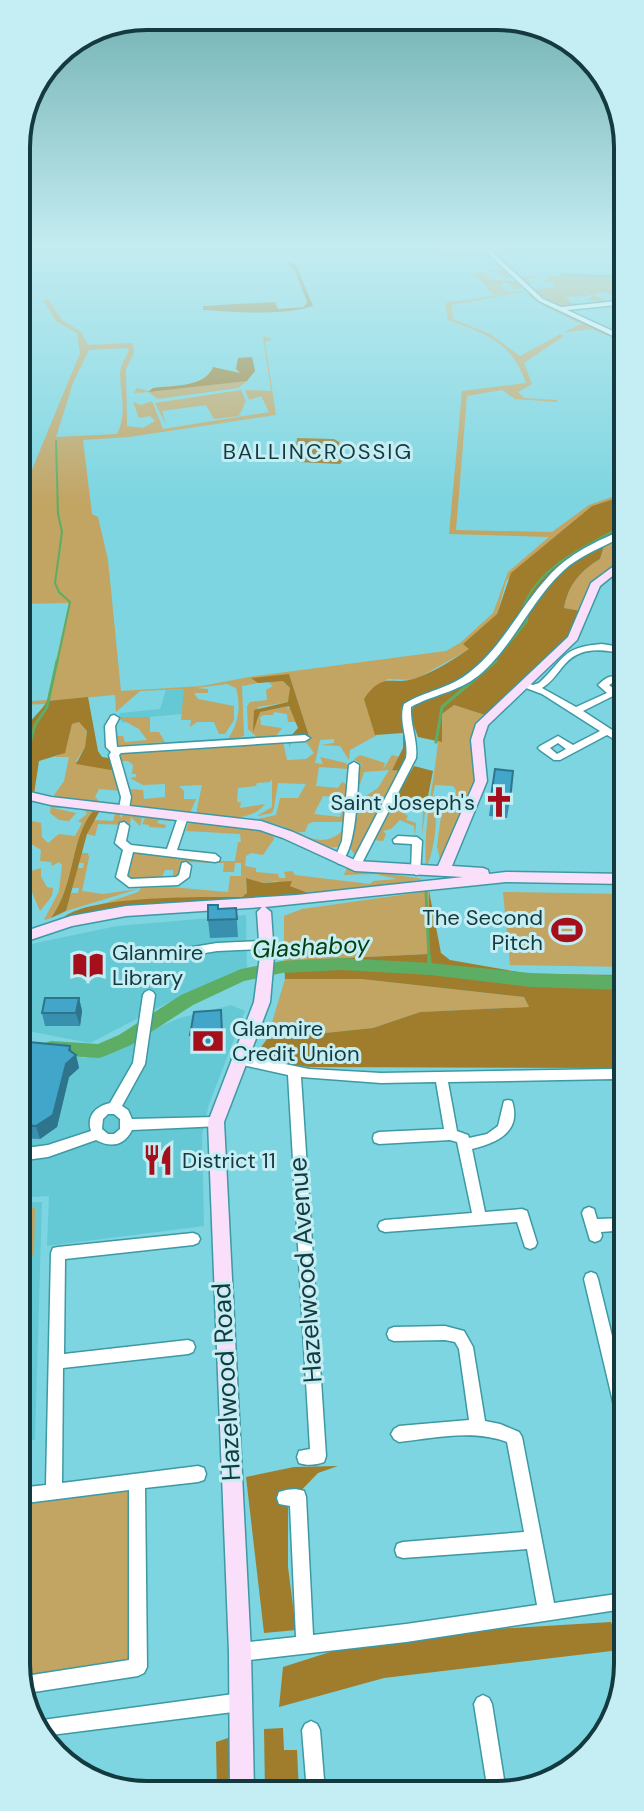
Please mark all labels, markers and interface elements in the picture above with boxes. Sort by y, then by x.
district label: BALLINCROSSIG [223,437,413,466]
church icon: Saint Joseph's [482,785,516,819]
place label: Saint Joseph's [330,788,475,817]
place label: The Second Pitch [422,903,543,957]
sports icon: The Second Pitch [550,913,584,947]
water label: Glashaboy [251,928,371,965]
place label: Glanmire Library [112,938,203,992]
library icon: Glanmire Library [71,948,105,982]
place label: Glanmire Credit Union [232,1014,360,1068]
bank icon: Glanmire Credit Union [191,1024,225,1058]
restaurant icon: District 11 [141,1143,175,1177]
place label: District 11 [182,1146,276,1175]
street label: Hazelwood Avenue [280,1156,330,1384]
street label: Hazelwood Road [204,1282,248,1482]

